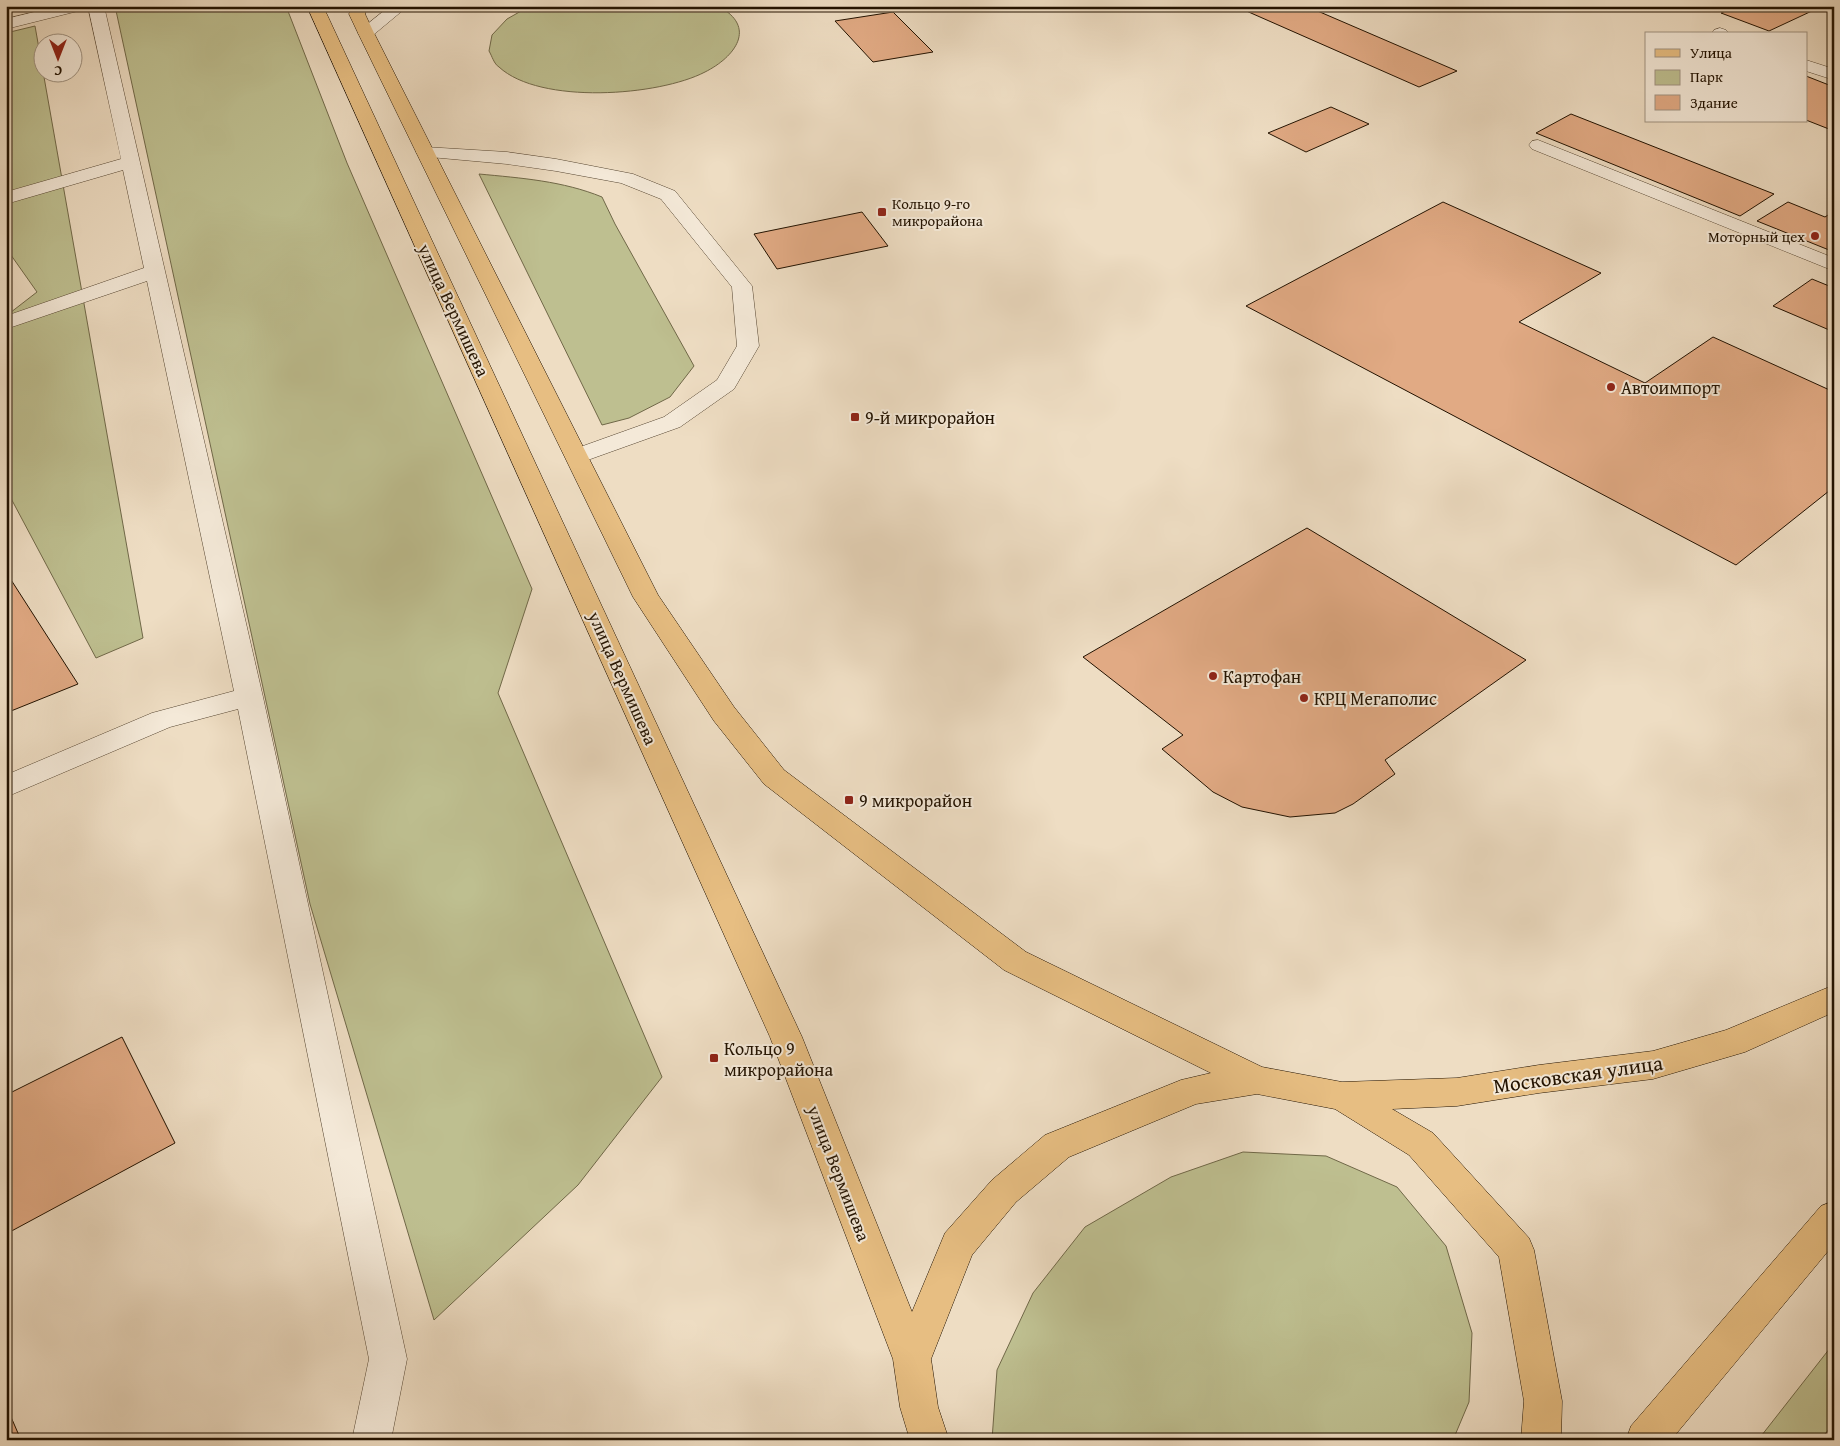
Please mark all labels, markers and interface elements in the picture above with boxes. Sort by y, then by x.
north arrow [32,32,82,82]
legend [1645,32,1808,122]
text: Улица [1690,42,1733,63]
text: С [54,61,62,81]
text: Парк [1690,66,1723,87]
text: Здание [1690,92,1738,113]
place label: Кольцо 9-го микрорайона [892,193,984,231]
marker: Кольцо 9-го микрорайона [876,206,888,218]
place label: Моторный цех [1708,226,1805,247]
marker: Моторный цех [1809,230,1821,242]
street label: улица Вермишева [411,238,497,381]
place label: Автоимпорт [1621,374,1720,401]
marker: Автоимпорт [1605,381,1617,393]
place label: 9-й микрорайон [865,404,995,431]
marker: 9-й микрорайон [849,411,861,423]
street label: улица Вермишева [581,606,665,750]
place label: Картофан [1223,663,1301,690]
marker: Картофан [1207,670,1219,682]
place label: КРЦ Мегаполис [1314,685,1437,712]
marker: КРЦ Мегаполис [1298,692,1310,704]
place label: 9 микрорайон [859,787,972,814]
marker: 9 микрорайон [843,794,855,806]
place label: Кольцо 9 микрорайона [724,1035,833,1083]
street label: Московская улица [1491,1047,1665,1101]
marker: Кольцо 9 микрорайона [708,1052,720,1064]
street label: улица Вермишева [800,1100,878,1245]

